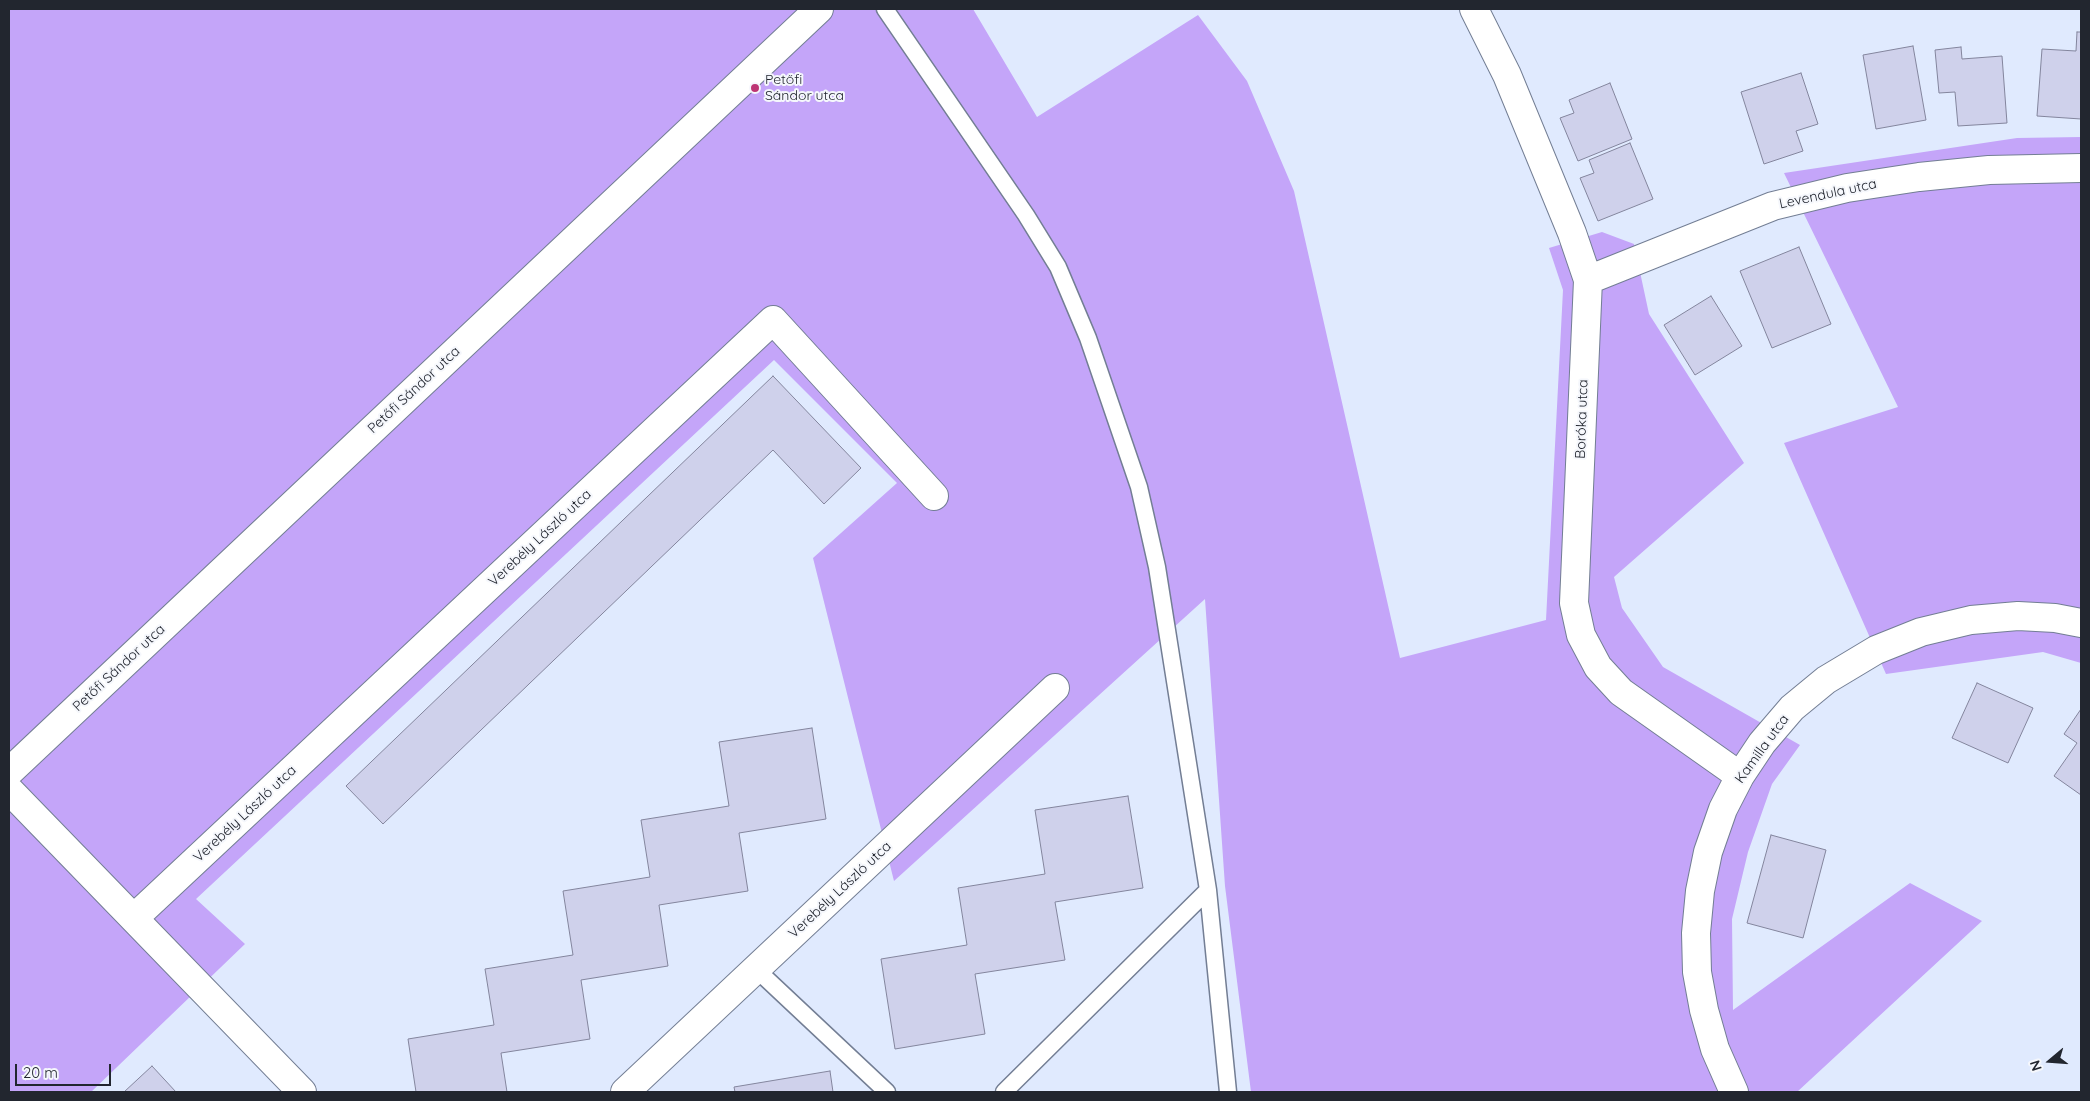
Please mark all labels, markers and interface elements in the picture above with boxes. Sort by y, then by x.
place label: Petőfi Sándor utca [765,72,844,104]
marker: Petőfi Sándor utca [749,82,761,94]
street label: Levendula utca [1778,175,1878,213]
street label: Petőfi Sándor utca [364,343,464,437]
street label: Boróka utca [1572,379,1592,459]
street label: Verebély László utca [485,486,595,590]
street label: Petőfi Sándor utca [69,621,169,715]
street label: Kamilla utca [1731,711,1793,787]
street label: Verebély László utca [190,762,300,866]
street label: Verebély László utca [785,838,895,942]
north arrow [2025,1036,2075,1086]
scale bar [18,1054,114,1086]
text: N [2026,1058,2046,1073]
text: 20 m [23,1063,58,1082]

